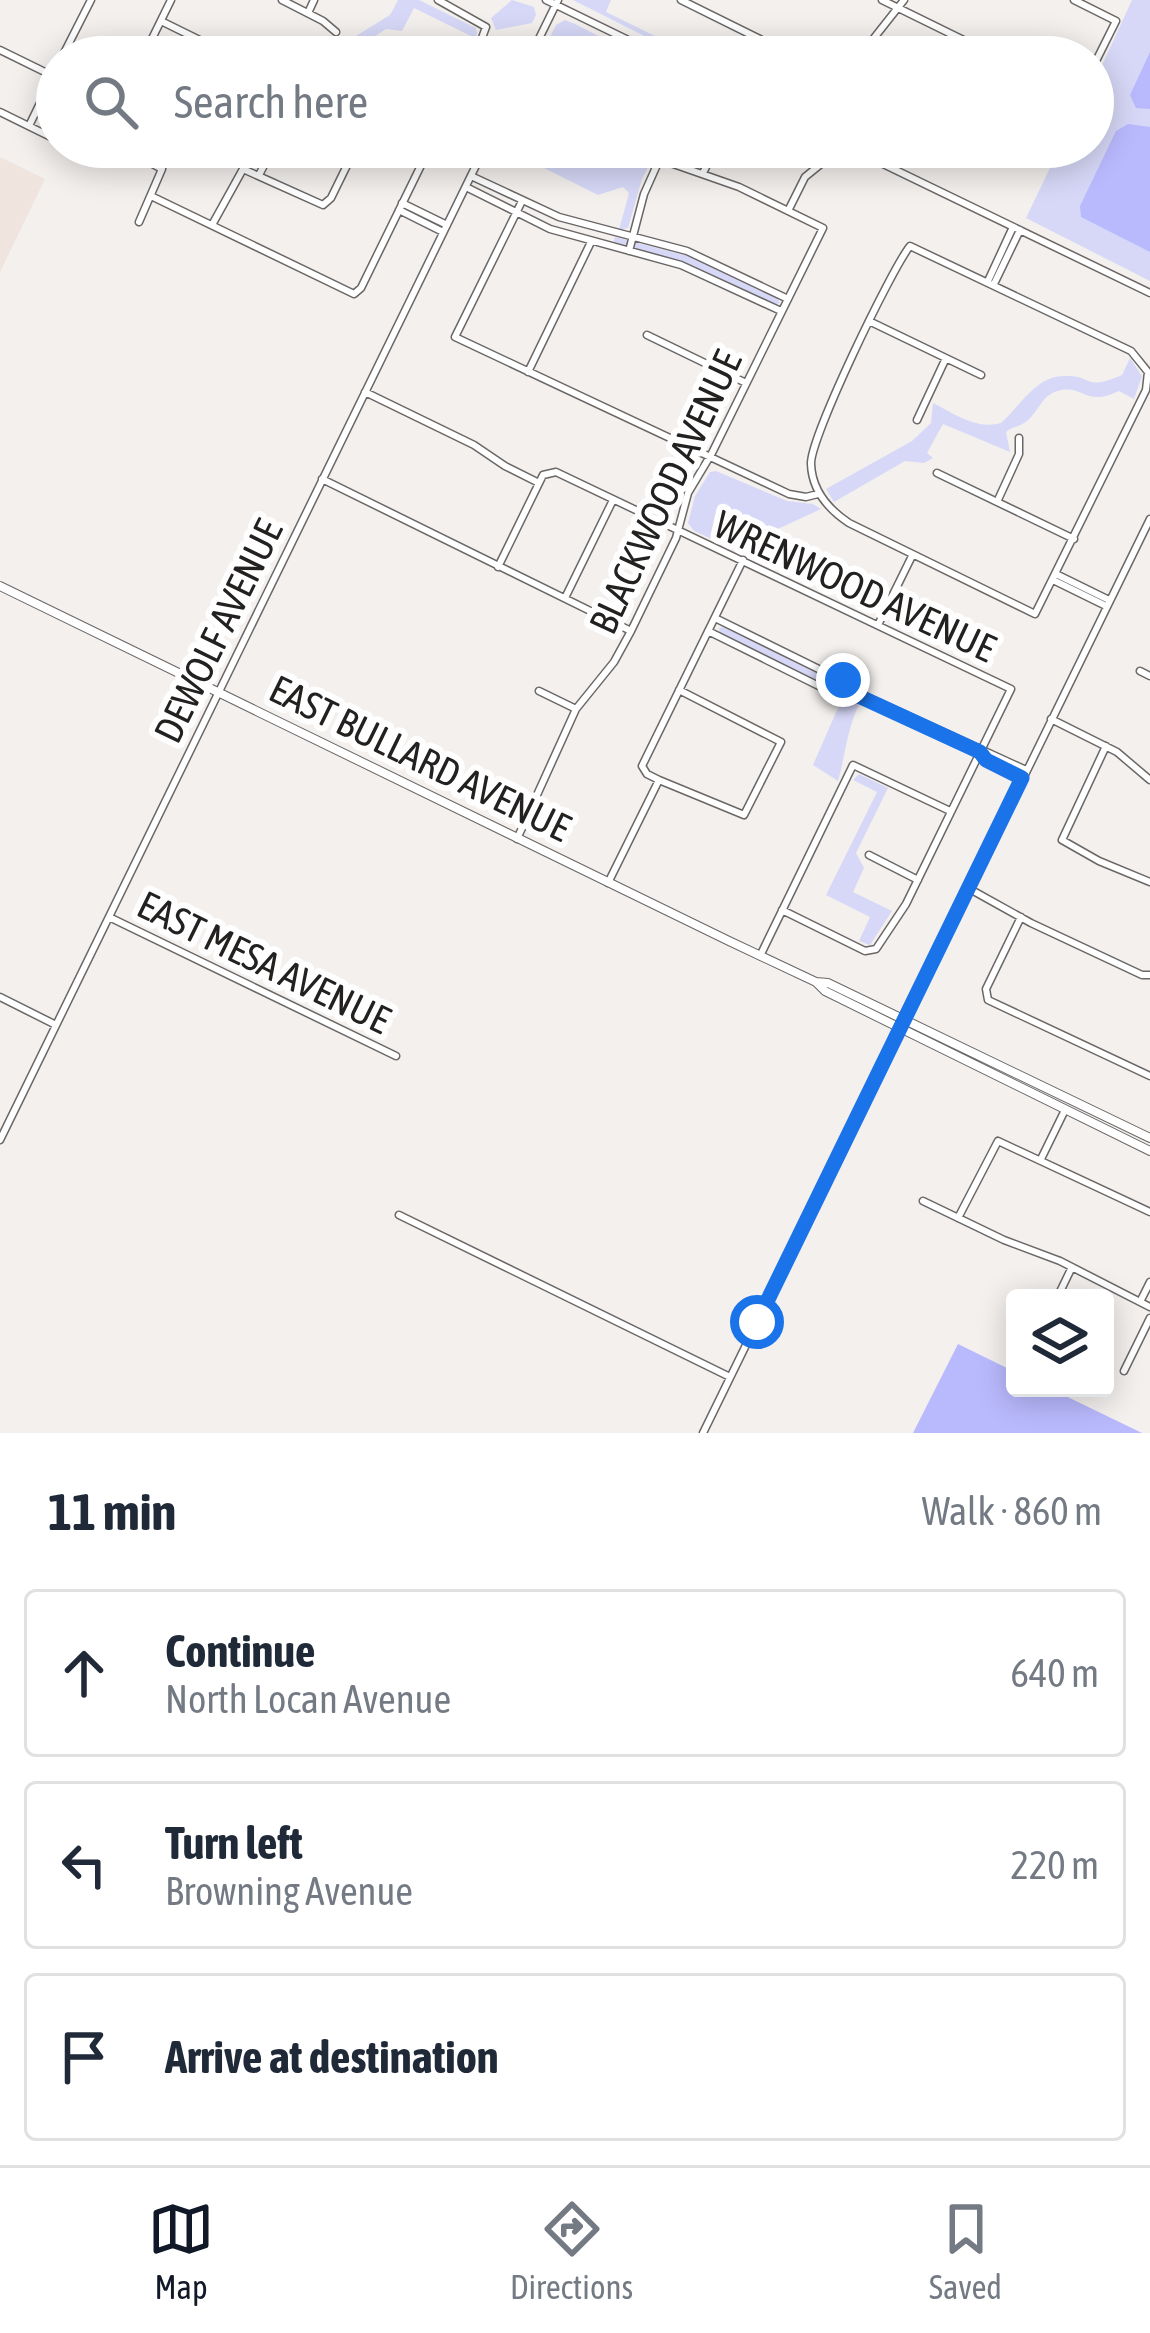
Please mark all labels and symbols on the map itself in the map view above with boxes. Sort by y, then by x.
street label: BLACKWOOD AVENUE [580,343,750,640]
street label: WRENWOOD AVENUE [708,502,1003,670]
street label: DEWOLF AVENUE [145,512,291,749]
route end [816,653,870,707]
street label: EAST BULLARD AVENUE [263,666,578,850]
street label: EAST MESA AVENUE [131,882,397,1042]
route start [730,1295,784,1349]

